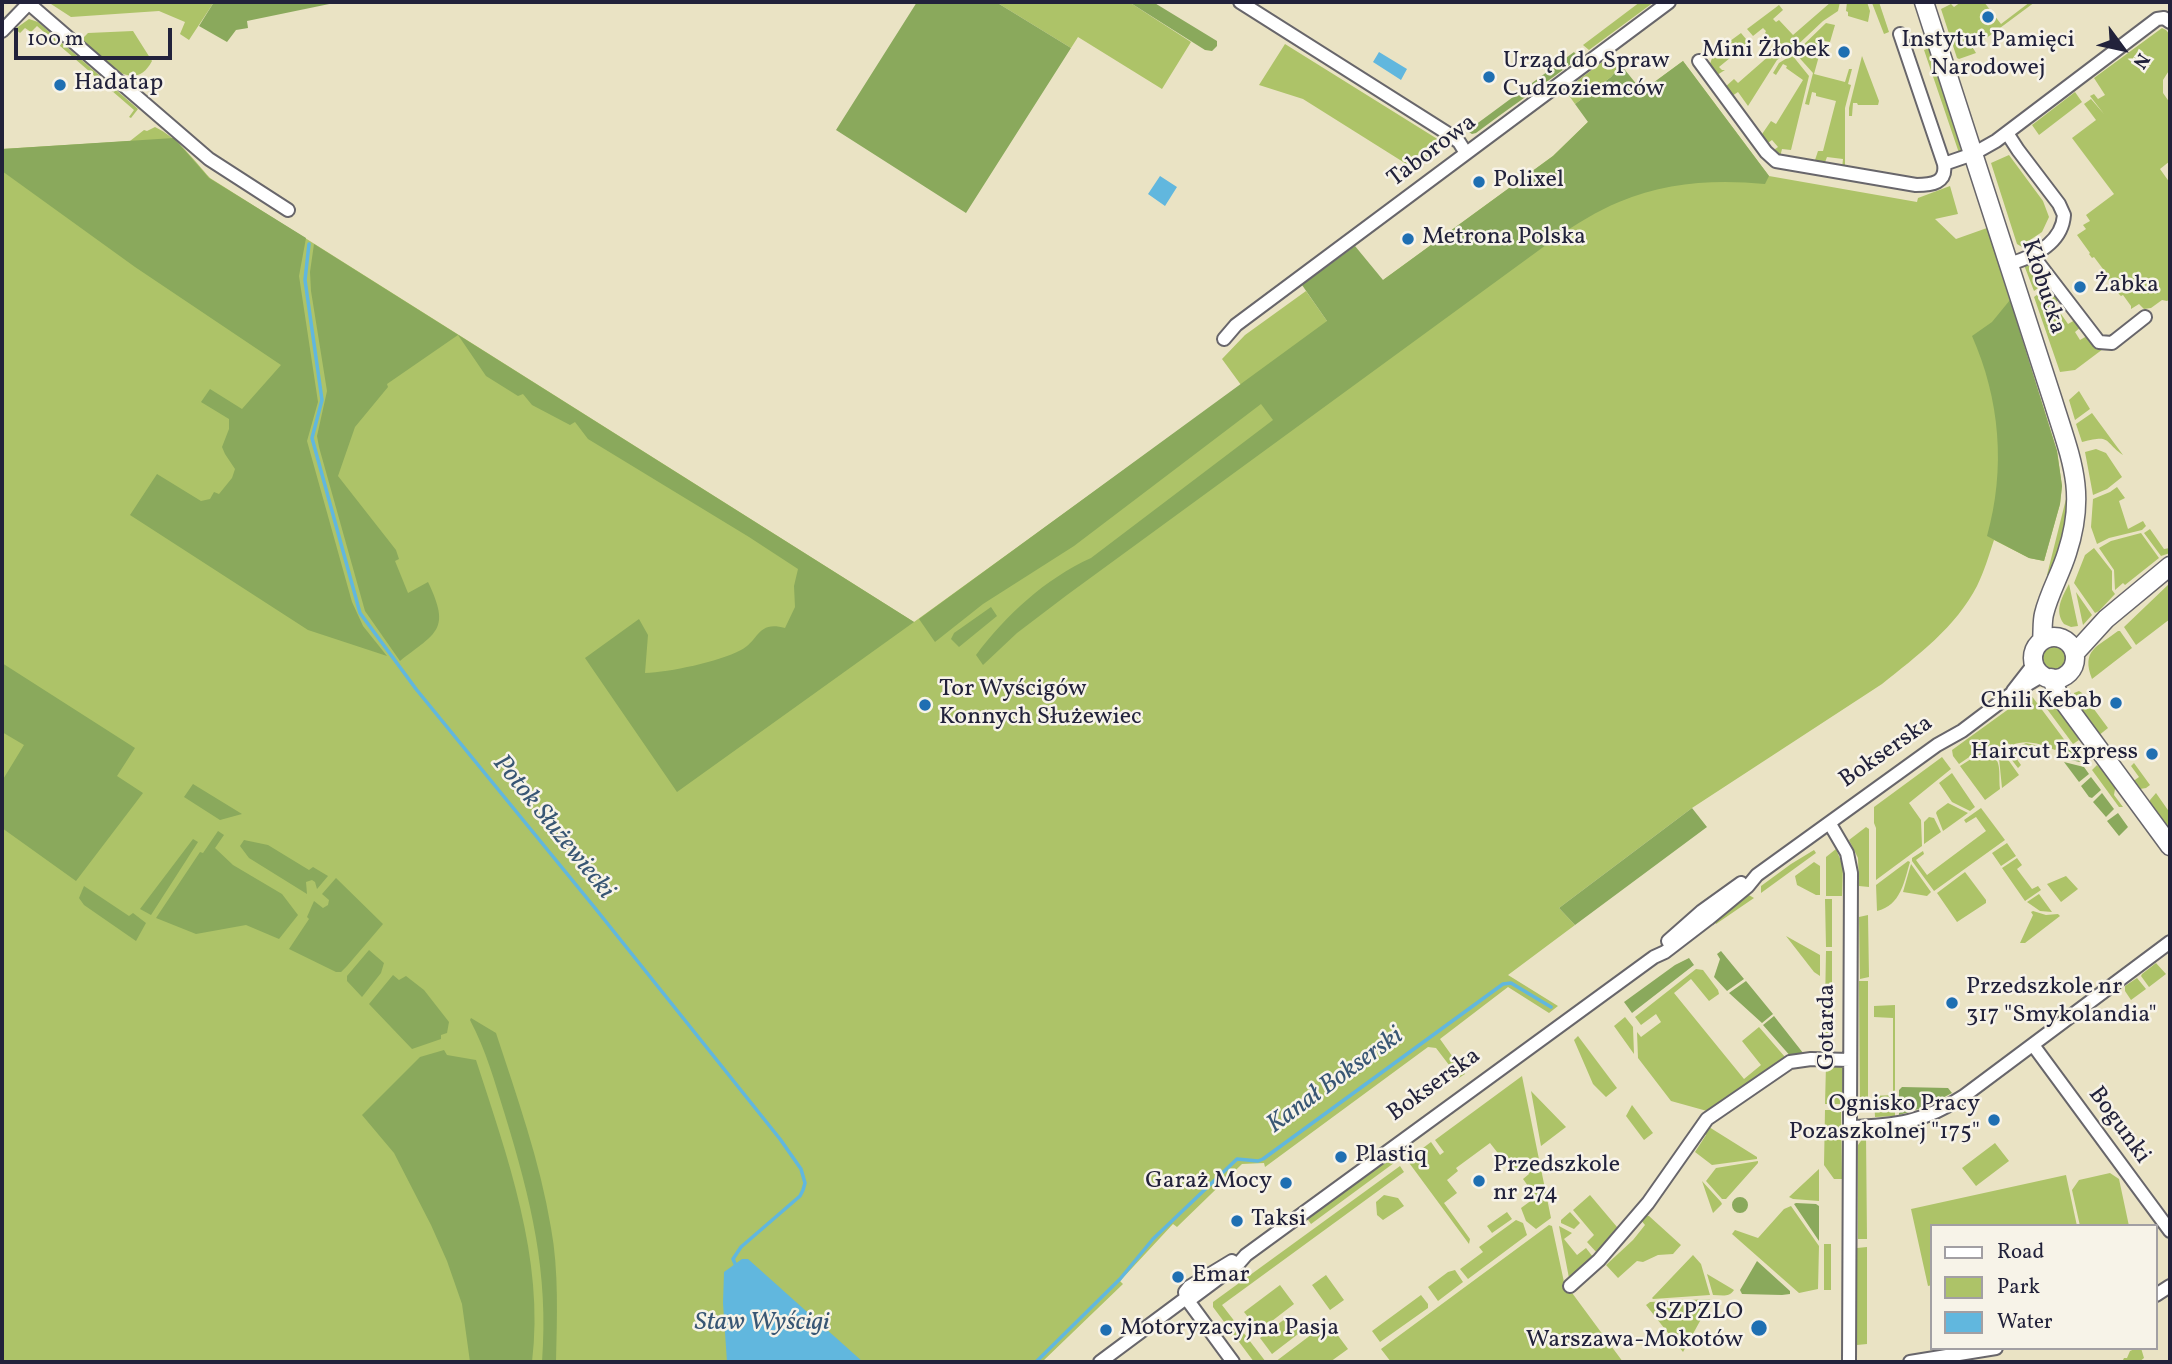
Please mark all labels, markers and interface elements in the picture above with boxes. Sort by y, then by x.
marker: Instytut Pamięci Narodowej [1980,9,1996,25]
scale bar [18,14,175,58]
north arrow [2088,14,2158,84]
text: 100 m [27,25,84,54]
place label: Instytut Pamięci Narodowej [1901,28,2075,84]
place label: Mini Żłobek [1702,38,1830,66]
marker: Mini Żłobek [1836,44,1852,60]
text: N [2126,48,2155,73]
place label: Urząd do Spraw Cudzoziemców [1503,49,1670,105]
marker: Urząd do Spraw Cudzoziemców [1481,69,1497,85]
place label: Hadatap [74,71,163,99]
marker: Hadatap [52,77,68,93]
street label: Taborowa [1383,109,1483,195]
place label: Polixel [1493,168,1564,196]
marker: Polixel [1471,174,1487,190]
place label: Metrona Polska [1422,225,1586,253]
marker: Metrona Polska [1400,231,1416,247]
street label: Kłobucka [2013,236,2071,338]
place label: Żabka [2094,273,2159,301]
marker: Żabka [2072,279,2088,295]
place label: Tor Wyścigów Konnych Służewiec [939,677,1142,733]
place label: Chili Kebab [1981,689,2102,717]
marker: Chili Kebab [2108,695,2124,711]
marker: Tor Wyścigów Konnych Służewiec [917,697,933,713]
street label: Bokserska [1835,710,1939,796]
place label: Haircut Express [1971,740,2138,768]
marker: Haircut Express [2144,746,2160,762]
water label: Potok Służewiecki [484,750,620,906]
place label: Przedszkole nr 317 "Smykolandia" [1966,975,2157,1031]
street label: Gotarda [1815,984,1843,1070]
marker: Przedszkole nr 317 "Smykolandia" [1944,995,1960,1011]
water label: Kanał Bokserski [1262,1022,1410,1142]
street label: Bokserska [1383,1043,1487,1129]
street label: Bogunki [2080,1082,2156,1170]
place label: Ognisko Pracy Pozaszkolnej "175" [1789,1092,1980,1148]
marker: Ognisko Pracy Pozaszkolnej "175" [1986,1112,2002,1128]
place label: Plastiq [1355,1143,1427,1171]
marker: Plastiq [1333,1149,1349,1165]
place label: Przedszkole nr 274 [1493,1153,1620,1209]
place label: Garaż Mocy [1145,1169,1272,1197]
marker: Przedszkole nr 274 [1471,1173,1487,1189]
marker: Garaż Mocy [1278,1175,1294,1191]
place label: Taksi [1251,1207,1306,1235]
marker: Taksi [1229,1213,1245,1229]
legend [1930,1224,2158,1350]
text: Road [1997,1238,2044,1267]
place label: Emar [1192,1263,1250,1291]
marker: Emar [1170,1269,1186,1285]
text: Park [1997,1273,2040,1302]
place label: SZPZLO Warszawa-Mokotów [1526,1300,1743,1356]
water label: Staw Wyścigi [694,1308,830,1340]
text: Water [1997,1308,2053,1337]
place label: Motoryzacyjna Pasja [1120,1316,1339,1344]
marker: SZPZLO Warszawa-Mokotów [1749,1318,1769,1338]
marker: Motoryzacyjna Pasja [1098,1322,1114,1338]

